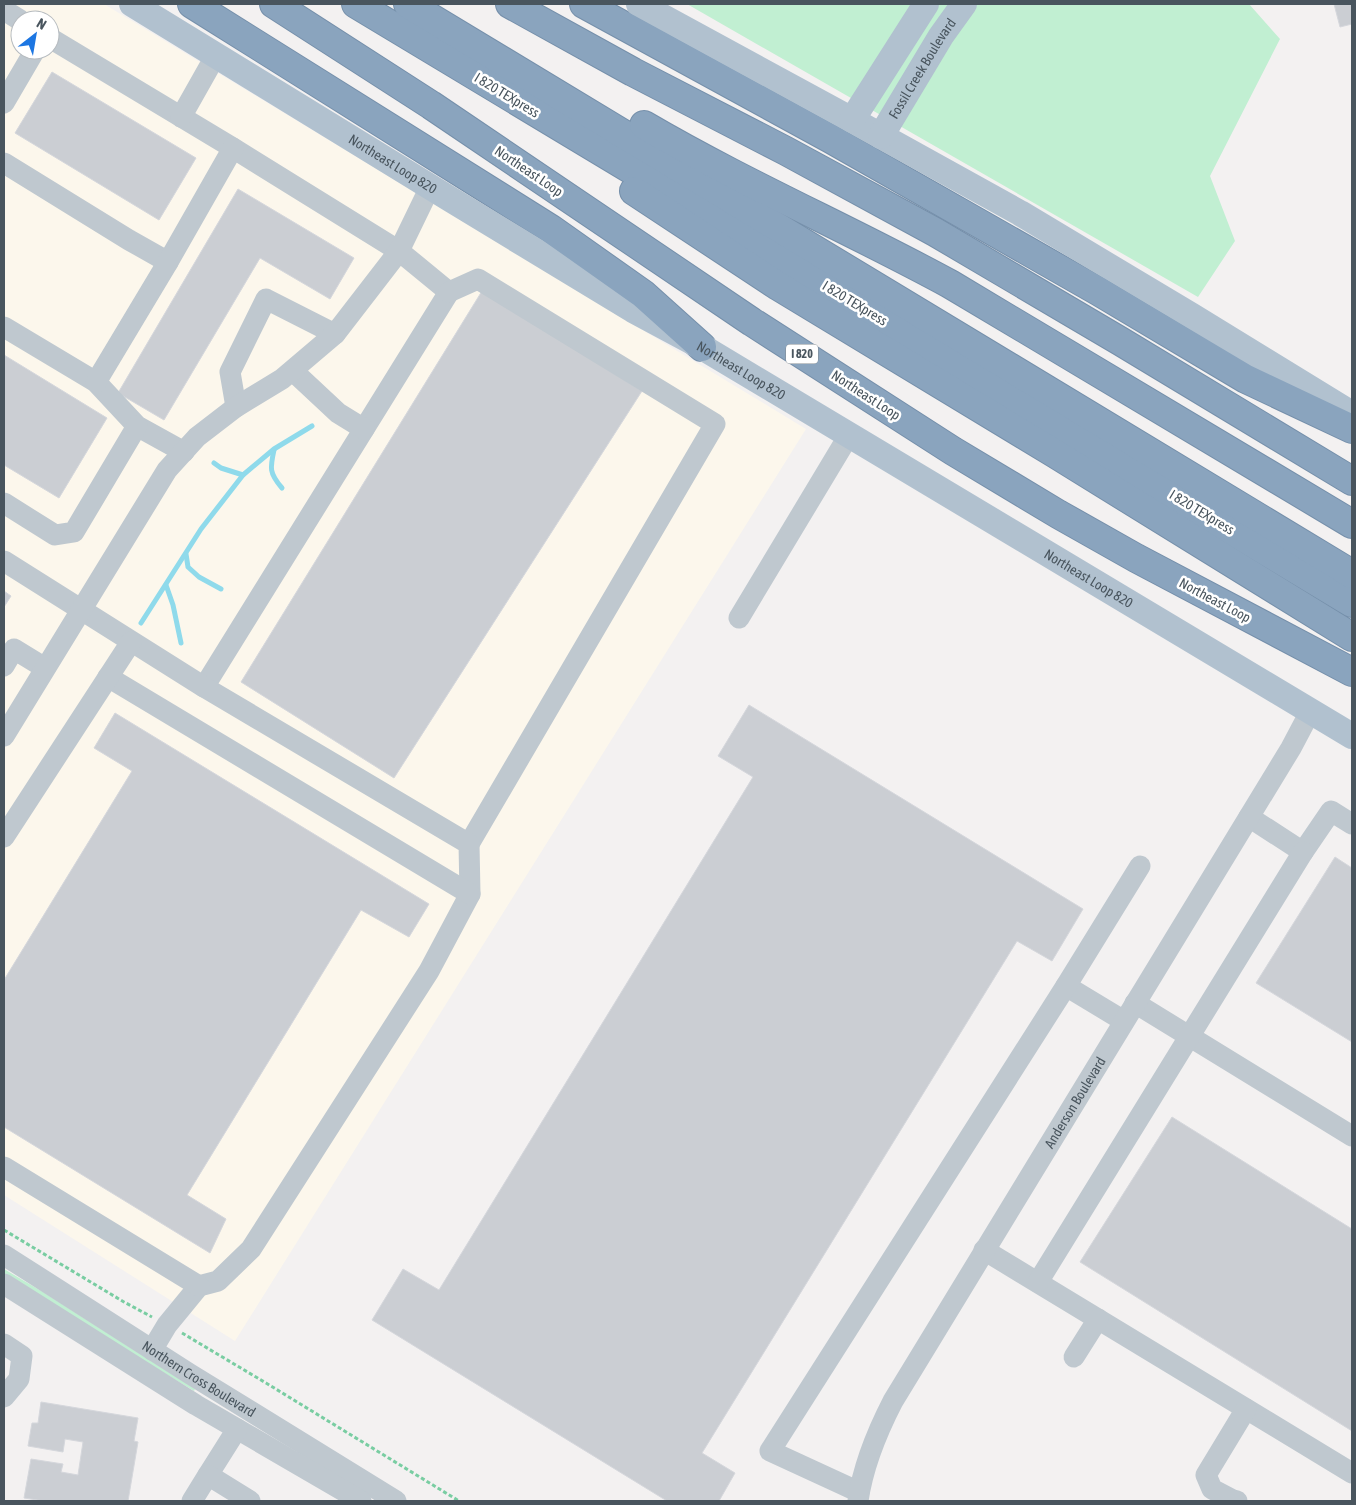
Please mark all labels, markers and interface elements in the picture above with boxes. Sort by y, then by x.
north arrow [10,10,60,60]
text: N [34,15,49,33]
street label: Fossil Creek Boulevard [885,15,959,122]
street label: I 820 TEXpress [472,69,542,121]
street label: Northeast Loop 820 [346,131,440,197]
street label: Northeast Loop [492,142,566,200]
street label: I 820 TEXpress [820,277,890,329]
street label: Northeast Loop 820 [694,338,789,403]
road number: I 820 [786,344,818,364]
street label: Northeast Loop [829,367,904,423]
street label: I 820 TEXpress [1167,486,1237,538]
street label: Northeast Loop 820 [1041,546,1136,611]
street label: Northeast Loop [1177,574,1254,626]
street label: Anderson Boulevard [1041,1054,1109,1151]
street label: Northern Cross Boulevard [139,1338,258,1420]

